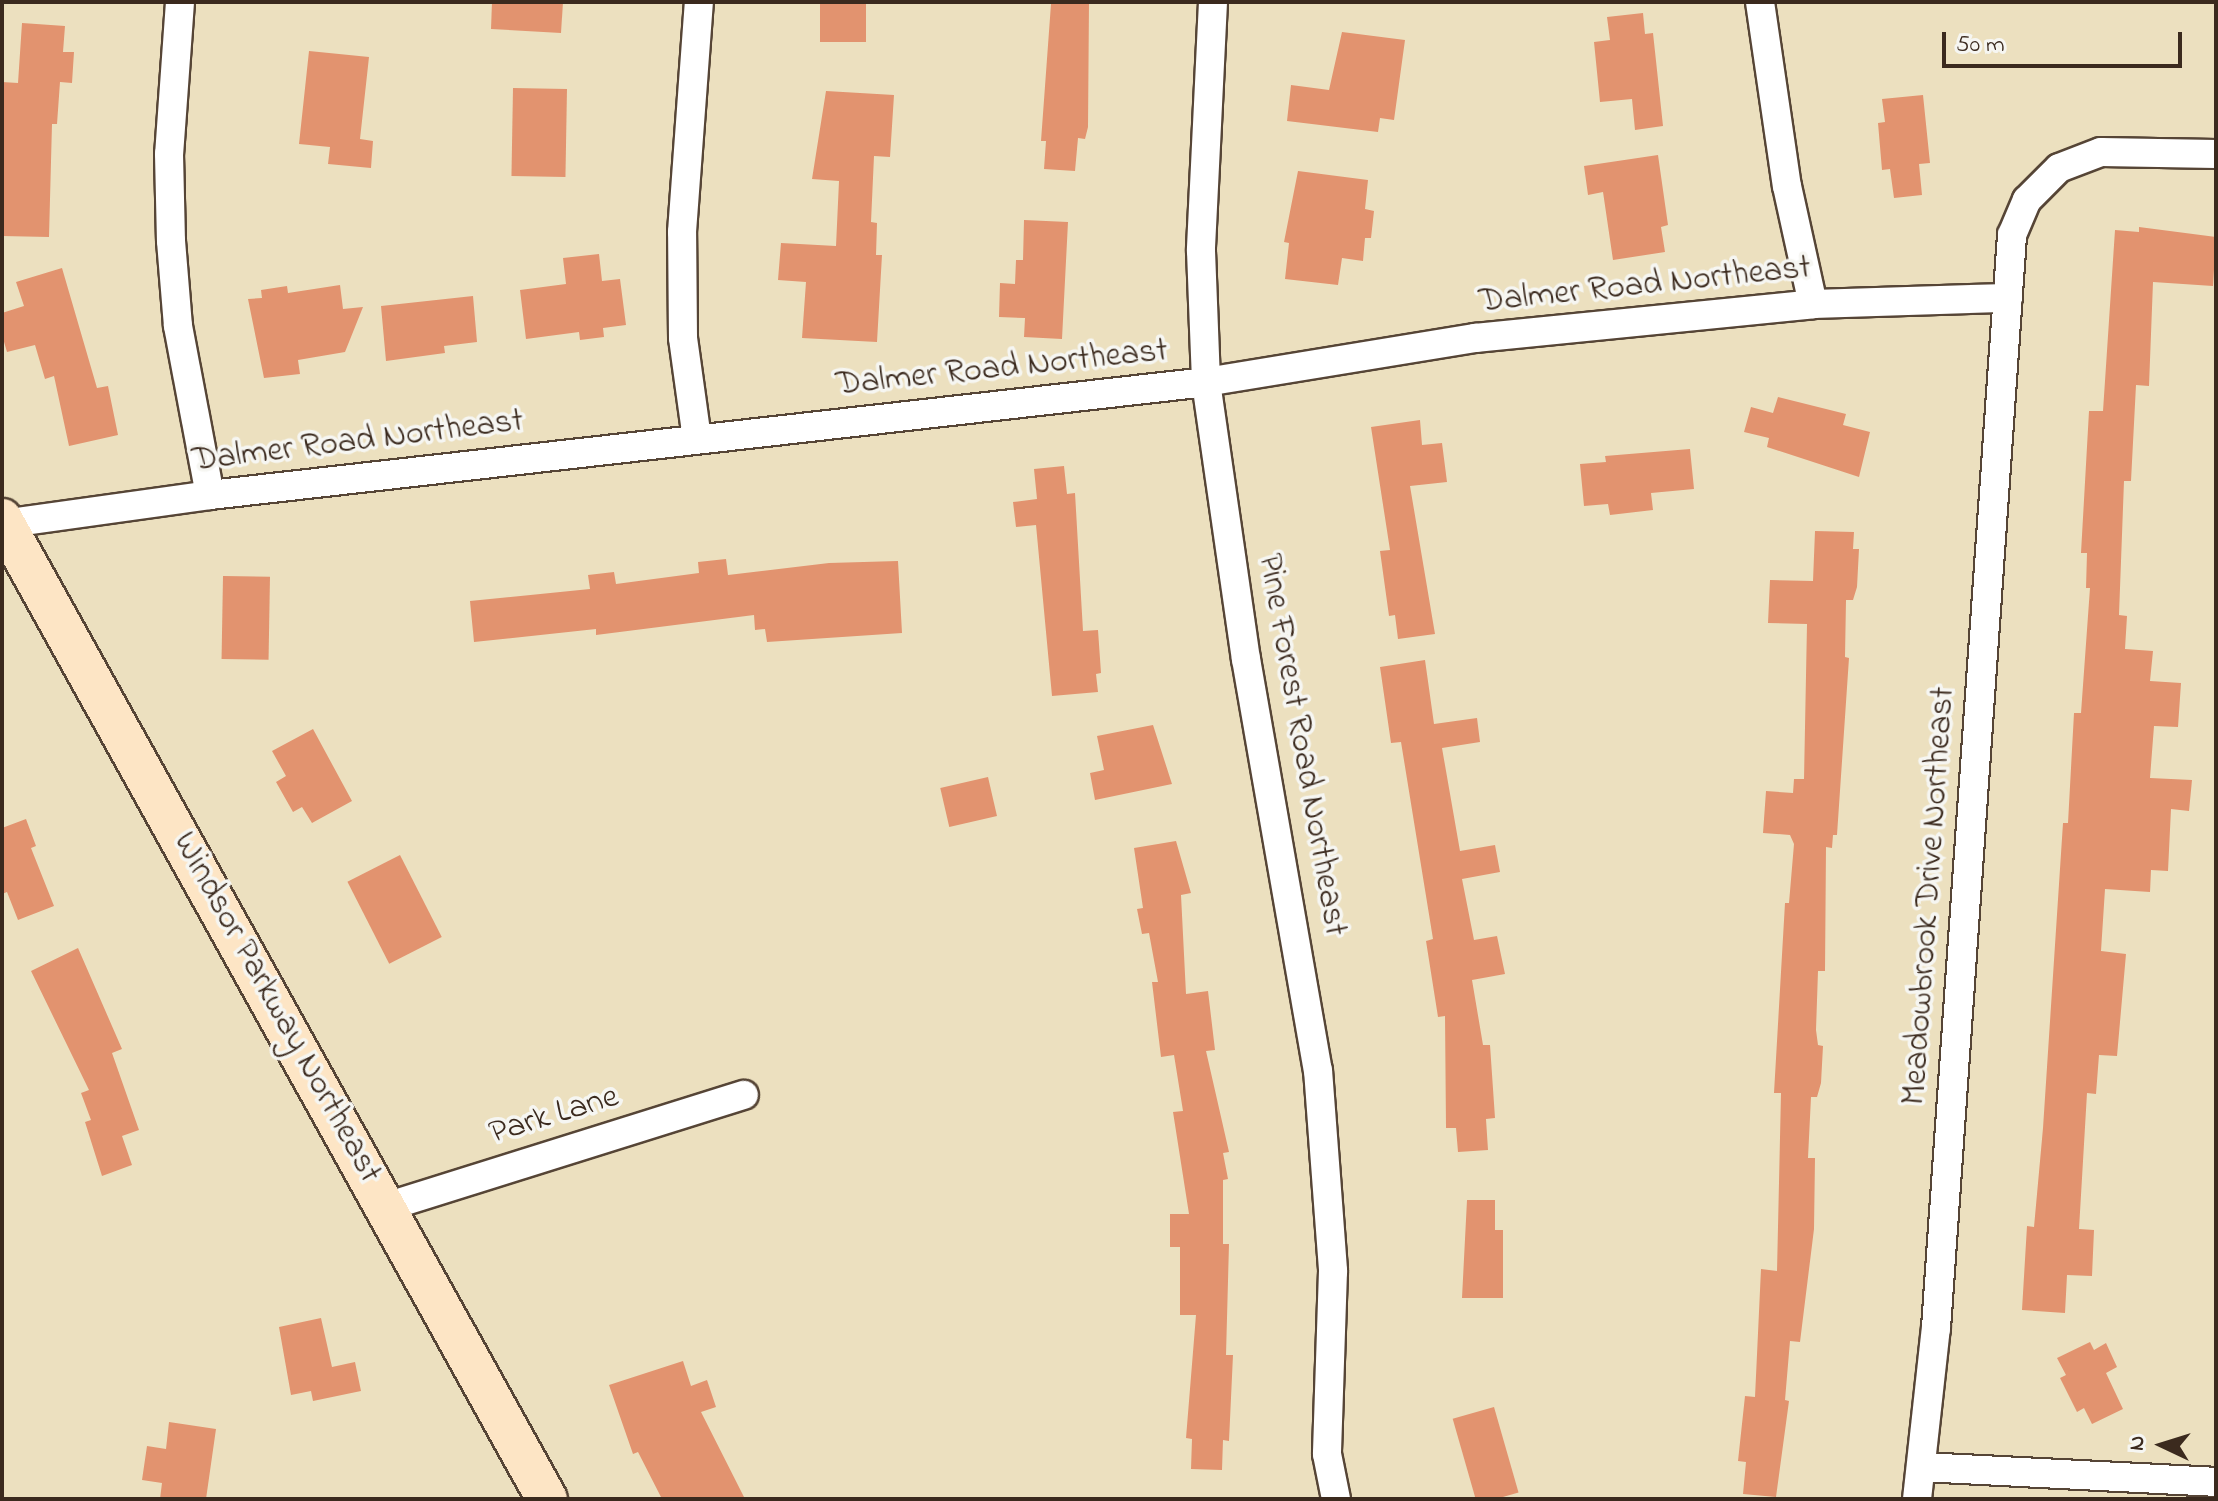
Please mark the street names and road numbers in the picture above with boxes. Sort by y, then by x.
street label: Dalmer Road Northeast [1477,248,1813,324]
street label: Dalmer Road Northeast [834,331,1170,407]
street label: Dalmer Road Northeast [190,401,526,483]
street label: Pine Forest Road Northeast [1247,551,1355,939]
street label: Meadowbrook Drive Northeast [1895,685,1965,1107]
street label: Windsor Parkway Northeast [162,826,390,1190]
street label: Park Lane [485,1077,623,1155]

